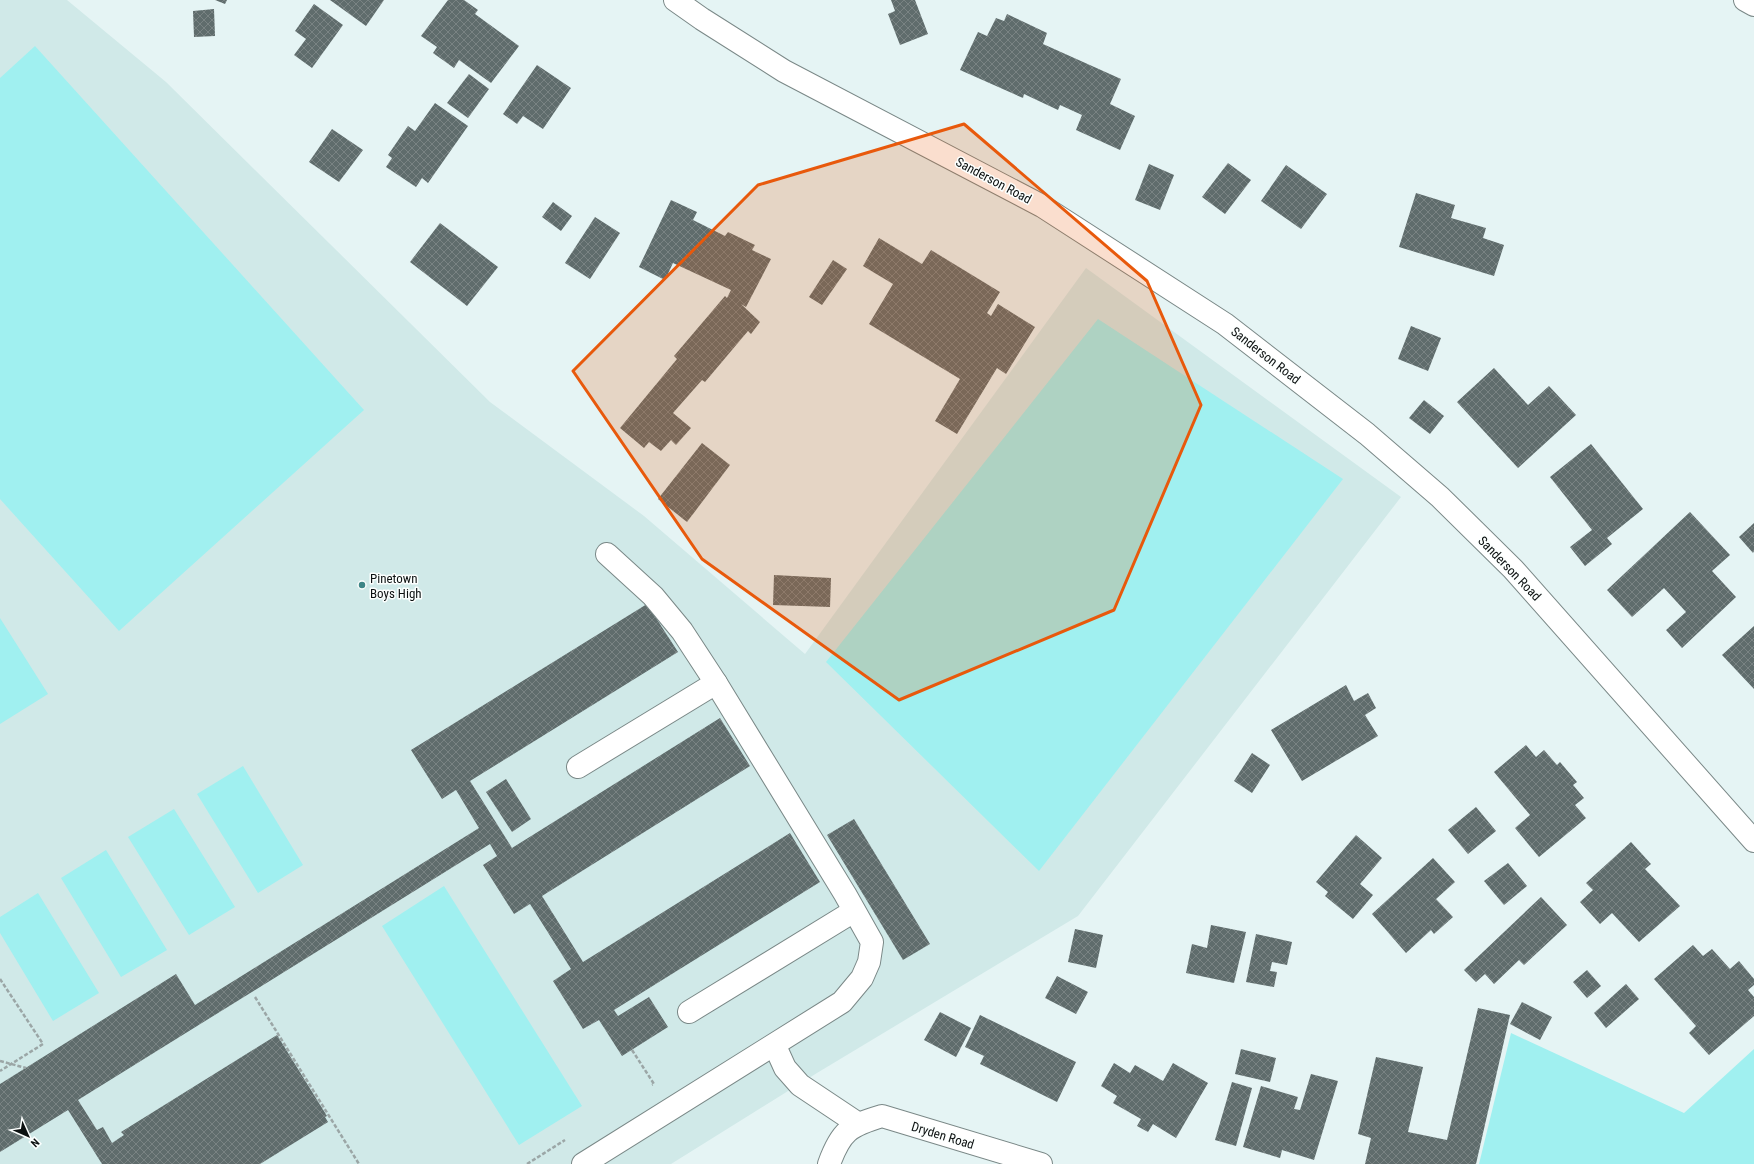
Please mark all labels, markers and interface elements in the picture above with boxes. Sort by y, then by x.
street label: Sanderson Road [953,154,1034,207]
street label: Sanderson Road [1228,324,1303,387]
street label: Sanderson Road [1475,533,1544,604]
place label: Pinetown Boys High [370,571,422,601]
marker: Pinetown Boys High [357,580,367,590]
north arrow [8,1116,48,1156]
street label: Dryden Road [910,1119,976,1152]
text: N [28,1136,42,1150]

